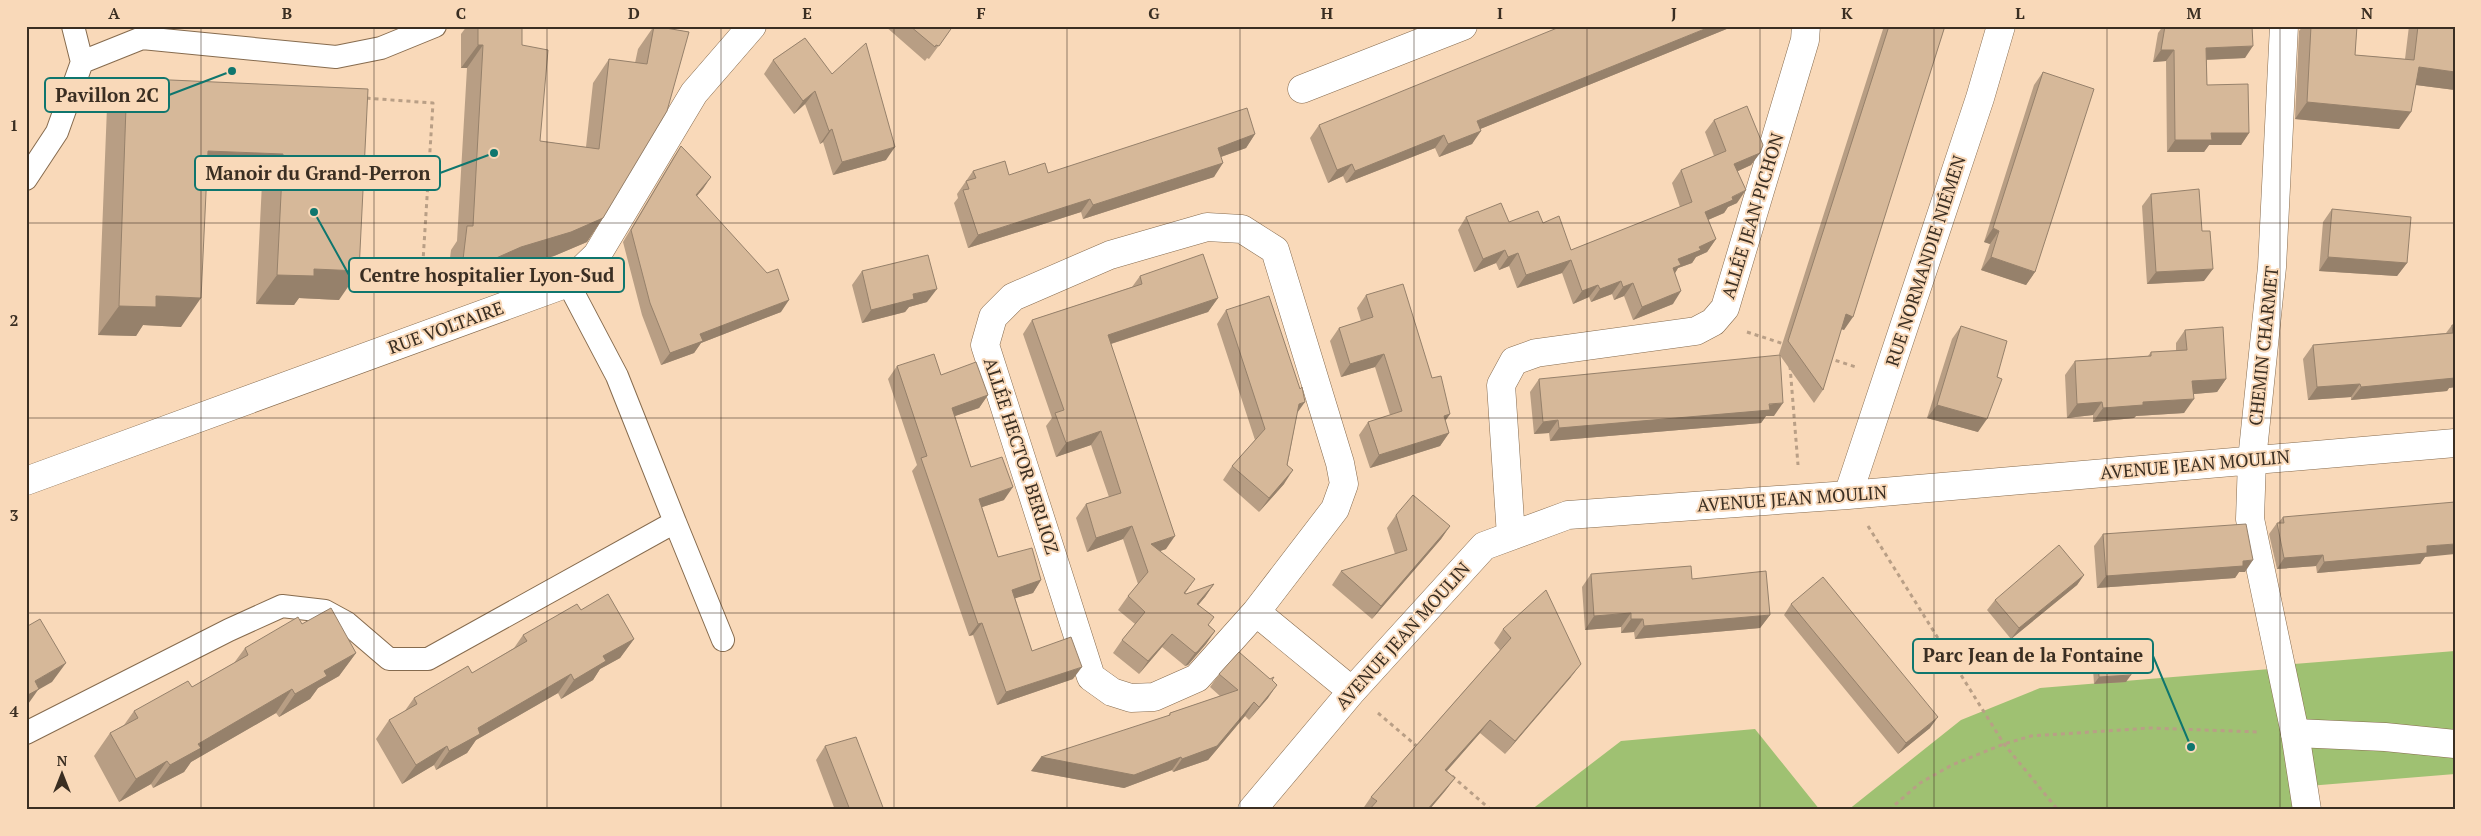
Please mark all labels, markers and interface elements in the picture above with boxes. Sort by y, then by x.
text: A [108,2,120,24]
text: B [282,2,292,24]
text: C [456,2,466,24]
text: D [628,2,640,24]
text: E [802,2,812,24]
text: F [976,2,986,24]
text: G [1148,2,1160,24]
text: H [1321,2,1333,24]
text: I [1497,2,1503,24]
text: J [1671,2,1677,24]
text: K [1841,2,1853,24]
text: L [2015,2,2025,24]
text: M [2187,2,2202,24]
text: N [2361,2,2373,24]
callout: Pavillon 2C [45,78,169,112]
text: Pavillon 2C [55,82,159,107]
text: 1 [9,114,19,136]
street label: ALLÉE JEAN PICHON [1715,130,1789,302]
street label: RUE NORMANDIE NIÉMEN [1880,152,1971,369]
callout: Manoir du Grand-Perron [195,156,440,190]
text: Manoir du Grand-Perron [205,160,431,185]
callout: Centre hospitalier Lyon-Sud [349,258,624,292]
text: Centre hospitalier Lyon-Sud [360,262,615,287]
street label: CHEMIN CHARMET [2243,265,2283,427]
street label: RUE VOLTAIRE [385,295,507,359]
text: 2 [9,309,19,331]
street label: ALLÉE HECTOR BERLIOZ [979,354,1065,557]
street label: AVENUE JEAN MOULIN [2099,444,2291,484]
street label: AVENUE JEAN MOULIN [1696,479,1888,517]
text: 3 [9,504,19,526]
street label: AVENUE JEAN MOULIN [1330,557,1475,714]
callout: Parc Jean de la Fontaine [1913,639,2153,673]
text: Parc Jean de la Fontaine [1923,642,2143,667]
text: 4 [9,700,19,722]
north arrow [38,748,88,798]
text: N [57,751,68,770]

